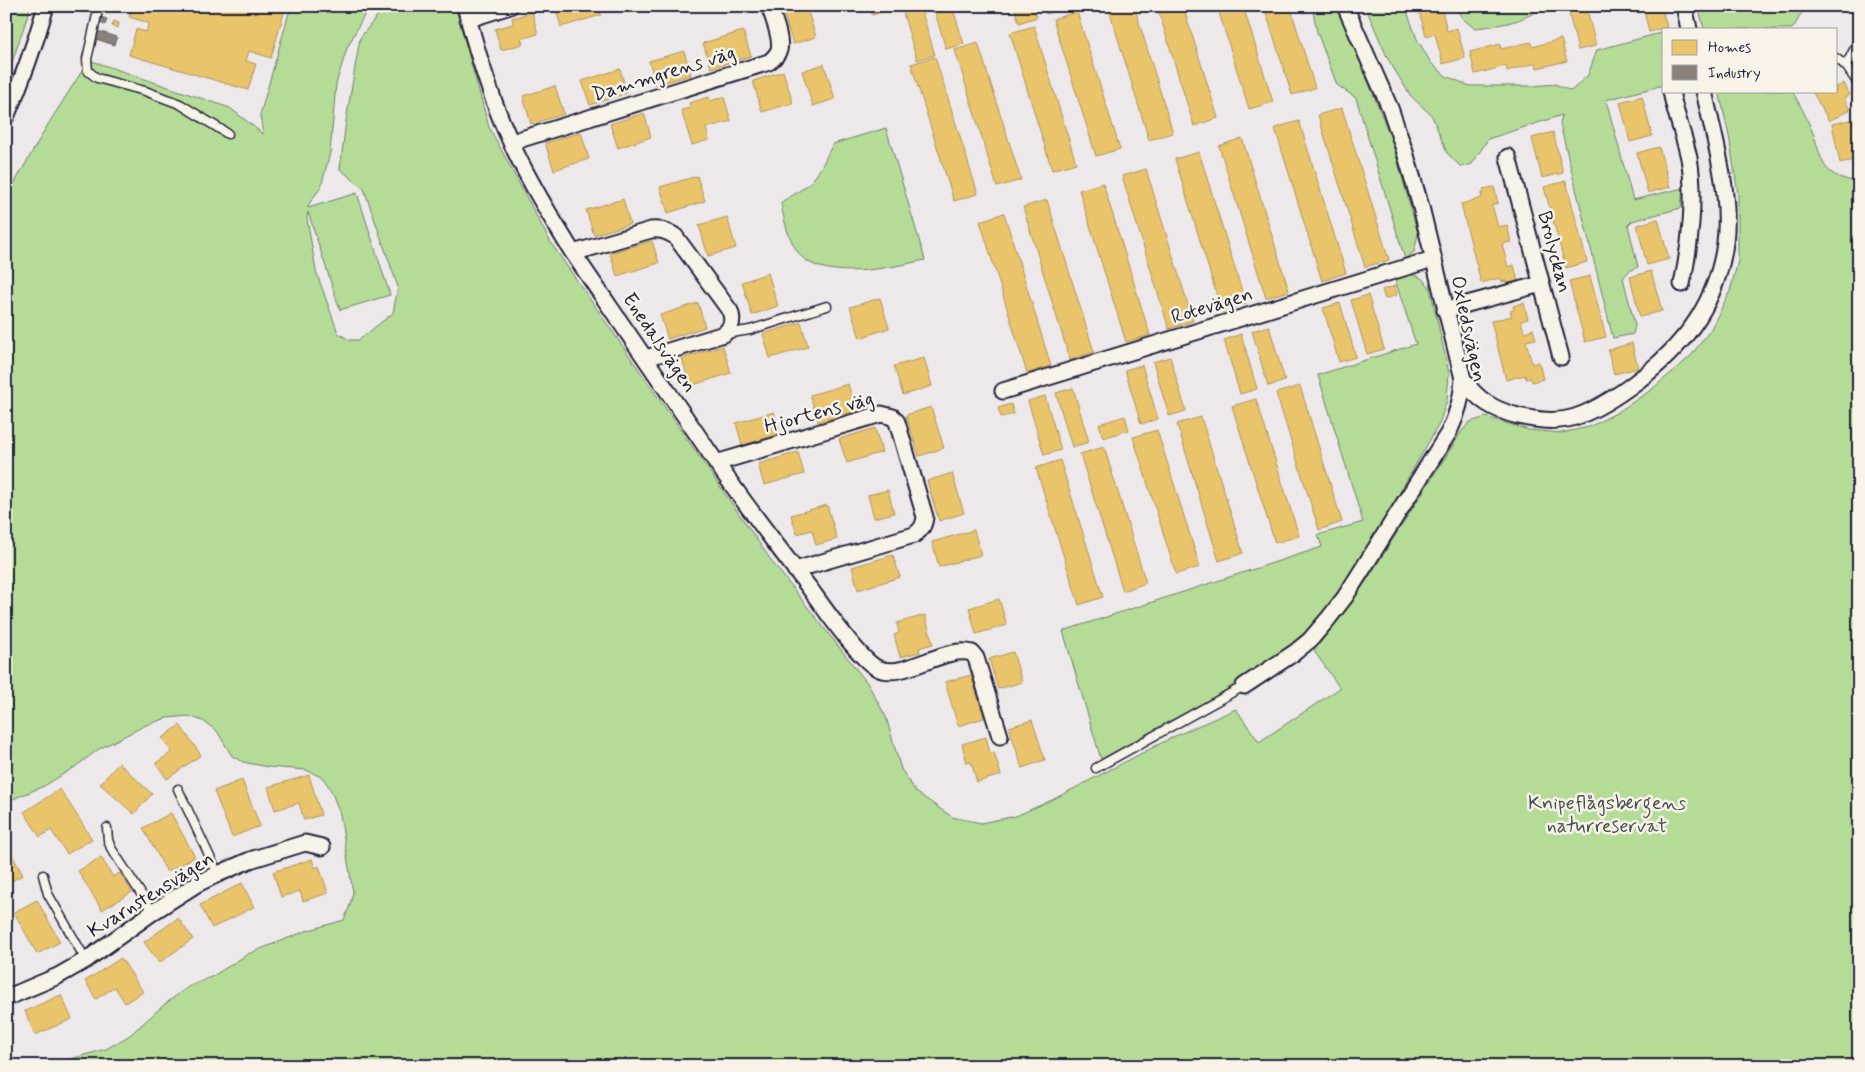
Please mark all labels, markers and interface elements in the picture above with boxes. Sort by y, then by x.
legend [1662,28,1838,92]
text: Homes [1708,38,1751,58]
street label: Dammgrens väg [589,39,739,109]
text: Industry [1708,64,1761,84]
street label: Brolyckan [1530,208,1578,296]
street label: Oxledsvägen [1444,273,1492,385]
street label: Rotevägen [1168,281,1256,331]
street label: Enedalsvägen [616,288,702,398]
street label: Hjortens väg [761,385,877,441]
park label: Knipeflågsbergens naturreservat [1528,790,1686,840]
street label: Kvarnstensvägen [83,845,219,945]

